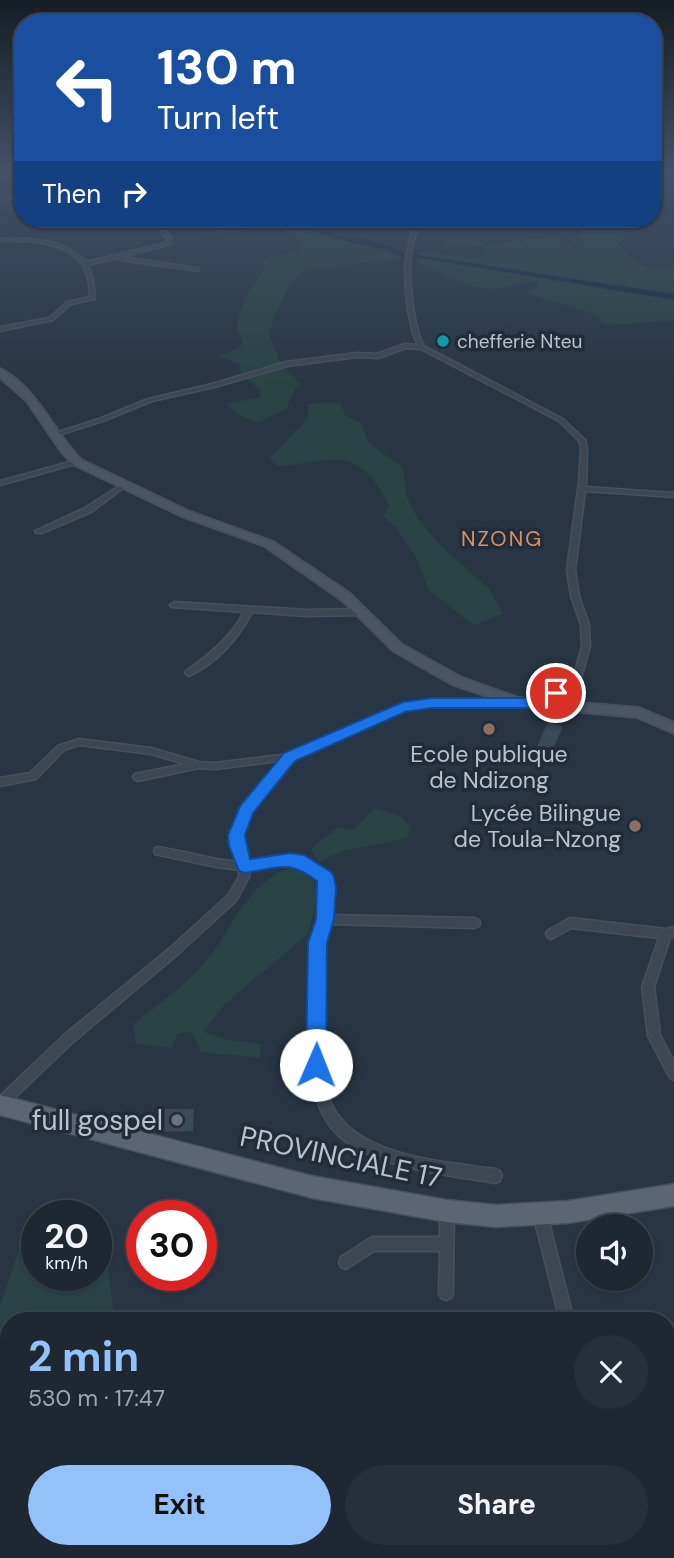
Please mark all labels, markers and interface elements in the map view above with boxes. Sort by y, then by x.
text: 130 m [157,35,297,99]
icon: left [42,42,133,133]
text: Turn left [157,97,279,139]
icon: right [115,175,153,213]
text: Then [42,177,101,211]
place label: chefferie Nteu [457,329,582,354]
marker: chefferie Nteu [435,333,451,349]
district label: NZONG [461,525,543,553]
pin [526,663,586,723]
icon: arrive [537,674,575,712]
marker: Ecole publique de Ndizong [481,721,497,737]
place label: Ecole publique de Ndizong [410,739,568,795]
place label: Lycée Bilingue de Toula-Nzong [454,798,621,854]
marker: Lycée Bilingue de Toula-Nzong [627,818,643,834]
position arrow [279,1028,353,1102]
place label: full gospel [32,1102,163,1139]
marker: full gospel [169,1112,185,1128]
street label: PROVINCIALE 17 [237,1118,445,1196]
speed limit sign: 30 [126,1200,217,1291]
text: 20 [44,1213,89,1259]
map controls [576,1214,653,1291]
button: sound [576,1214,653,1291]
text: km/h [45,1251,88,1275]
text: 2 min [28,1329,139,1384]
button: close [574,1335,648,1409]
text: 530 m · 17:47 [28,1383,165,1413]
button: Exit [28,1465,331,1545]
button: Share [345,1465,648,1545]

